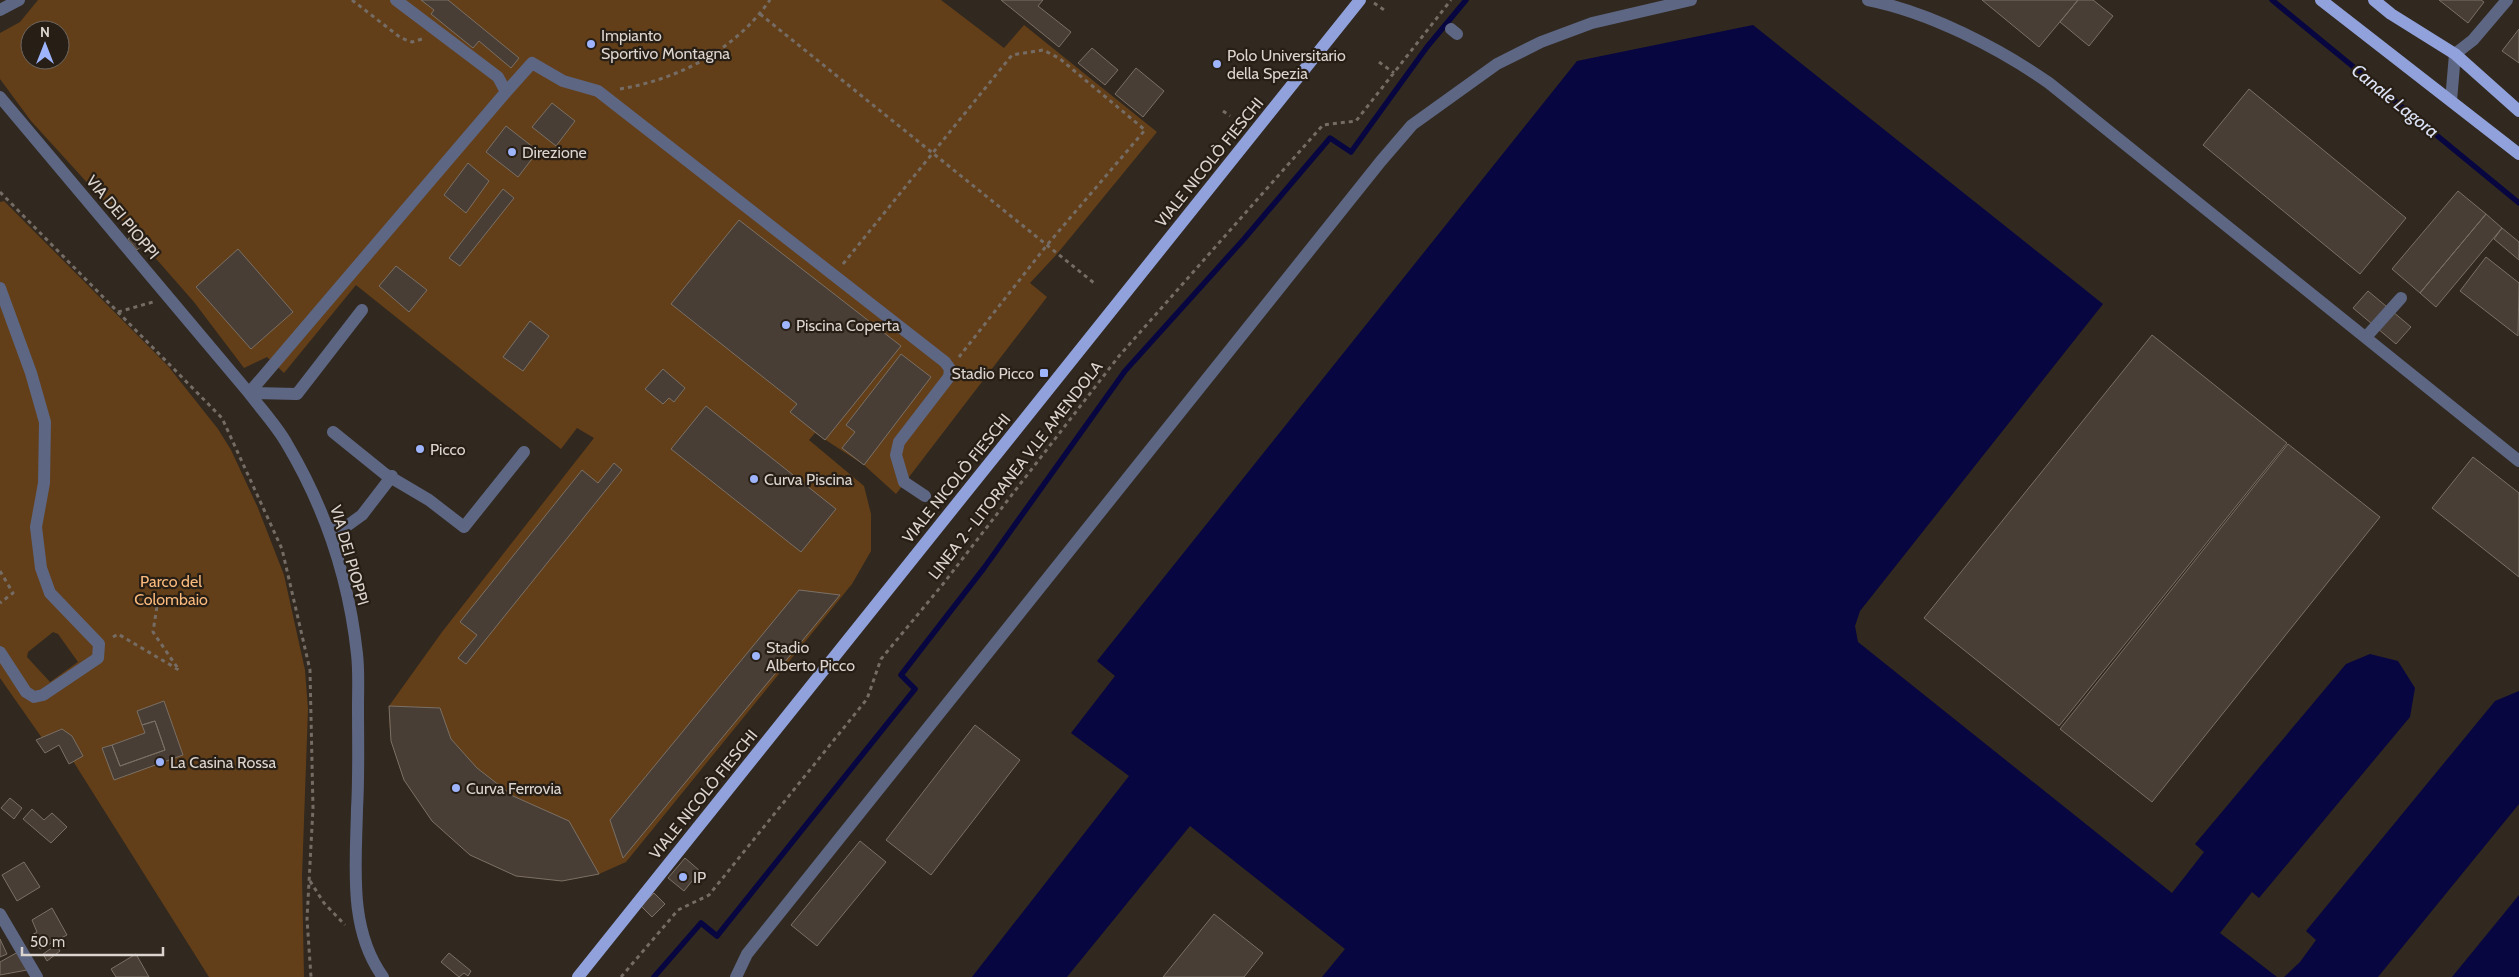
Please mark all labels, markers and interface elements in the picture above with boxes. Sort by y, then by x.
north arrow [20,20,70,70]
text: N [40,23,50,41]
place label: Impianto Sportivo Montagna [601,26,730,63]
marker: Impianto Sportivo Montagna [585,38,597,50]
place label: Polo Universitario della Spezia [1227,46,1346,83]
marker: Polo Universitario della Spezia [1211,58,1223,70]
water label: Canale Lagora [2347,59,2443,143]
street label: VIALE NICOLÒ FIESCHI [1151,94,1267,231]
place label: Direzione [522,143,587,162]
marker: Direzione [506,146,518,158]
street label: VIA DEI PIOPPI [82,172,163,263]
place label: Piscina Coperta [796,316,900,335]
marker: Piscina Coperta [780,319,792,331]
street label: LINEA 2 - LITORANEA V.LE AMENDOLA [924,357,1106,583]
place label: Stadio Picco [952,364,1034,383]
marker: Stadio Picco [1038,367,1050,379]
street label: VIALE NICOLÒ FIESCHI [898,410,1014,547]
place label: Picco [430,440,466,459]
marker: Picco [414,443,426,455]
place label: Curva Piscina [764,470,853,489]
marker: Curva Piscina [748,473,760,485]
street label: VIA DEI PIOPPI [326,503,373,607]
park label: Parco del Colombaio [134,572,208,609]
place label: Stadio Alberto Picco [766,638,855,675]
marker: Stadio Alberto Picco [750,650,762,662]
street label: VIALE NICOLÒ FIESCHI [645,726,761,863]
place label: La Casina Rossa [170,753,276,772]
marker: La Casina Rossa [154,756,166,768]
place label: Curva Ferrovia [466,779,562,798]
marker: Curva Ferrovia [450,782,462,794]
place label: IP [693,868,706,887]
marker: IP [677,871,689,883]
scale bar [22,924,164,956]
text: 50 m [30,933,65,951]

